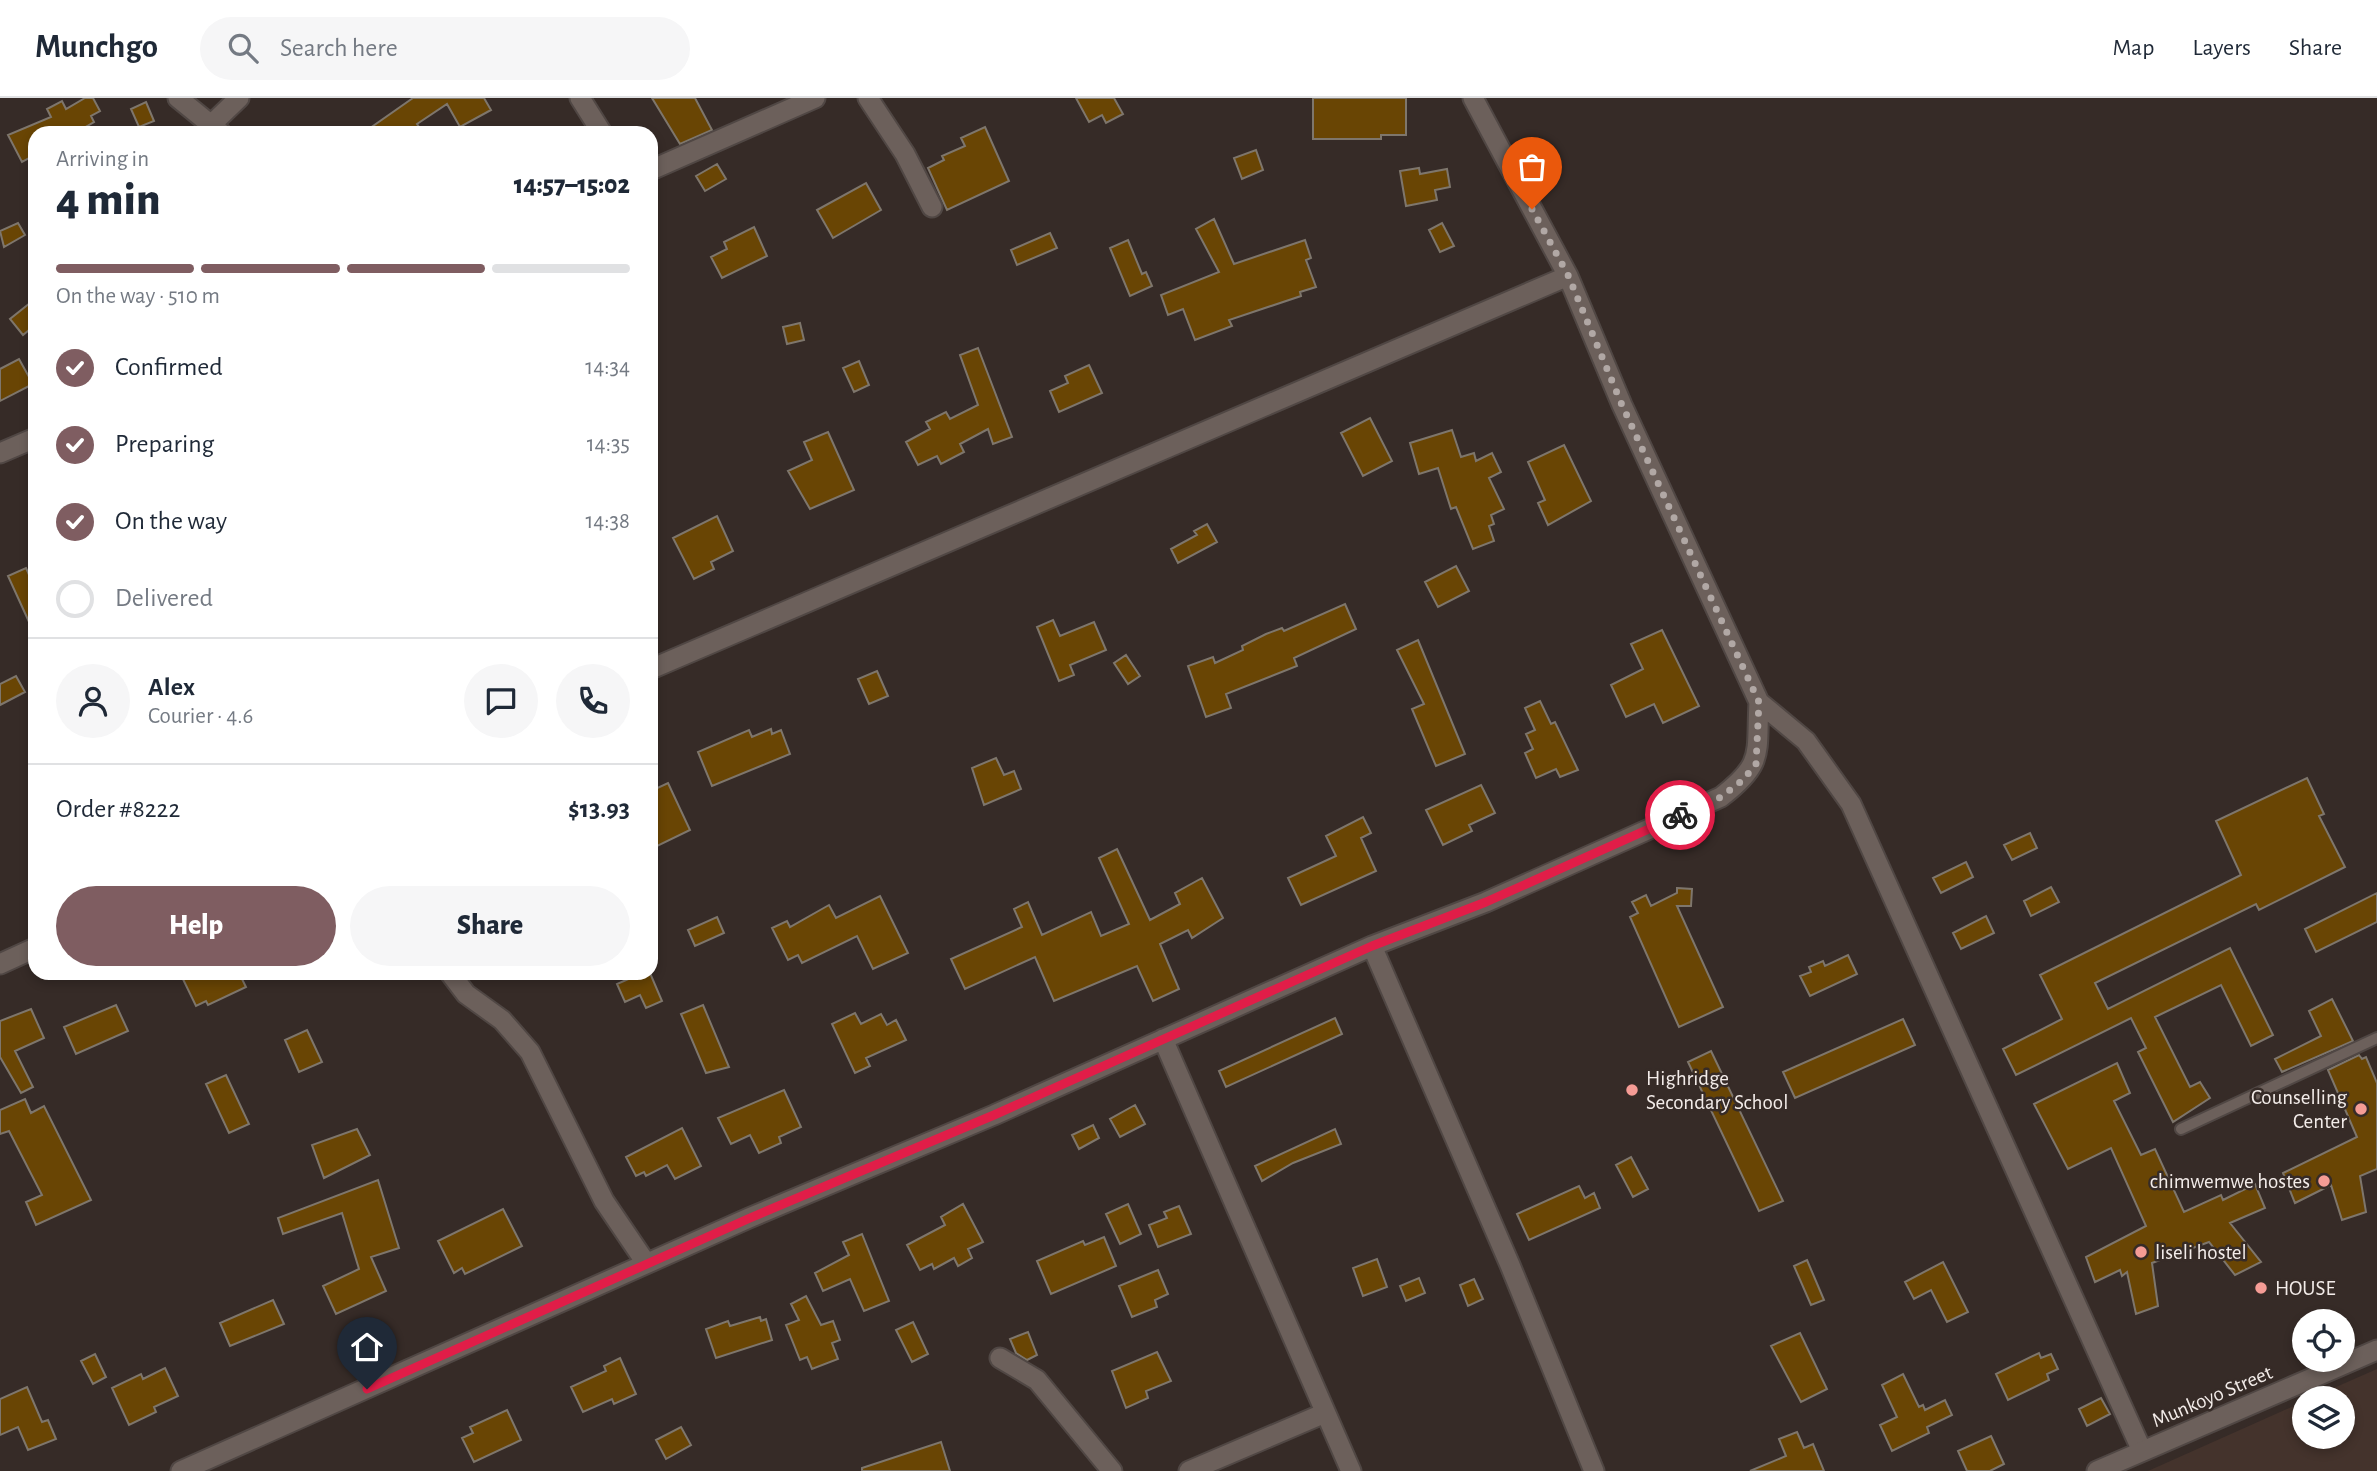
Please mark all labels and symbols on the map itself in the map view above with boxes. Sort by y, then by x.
pin [1502,137,1562,209]
courier [1645,780,1715,850]
place label: Highridge Secondary School [1646,1068,1788,1113]
marker: Highridge Secondary School [1624,1082,1640,1098]
place label: Counselling Center [2251,1087,2348,1132]
marker: Counselling Center [2353,1101,2369,1117]
place label: chimwemwe hostes [2150,1171,2310,1192]
marker: chimwemwe hostes [2316,1173,2332,1189]
place label: liseli hostel [2155,1242,2247,1263]
marker: liseli hostel [2133,1244,2149,1260]
place label: HOUSE [2275,1278,2336,1299]
marker: HOUSE [2253,1280,2269,1296]
pin [337,1317,397,1389]
street label: Munkoyo Street [2149,1362,2276,1431]

